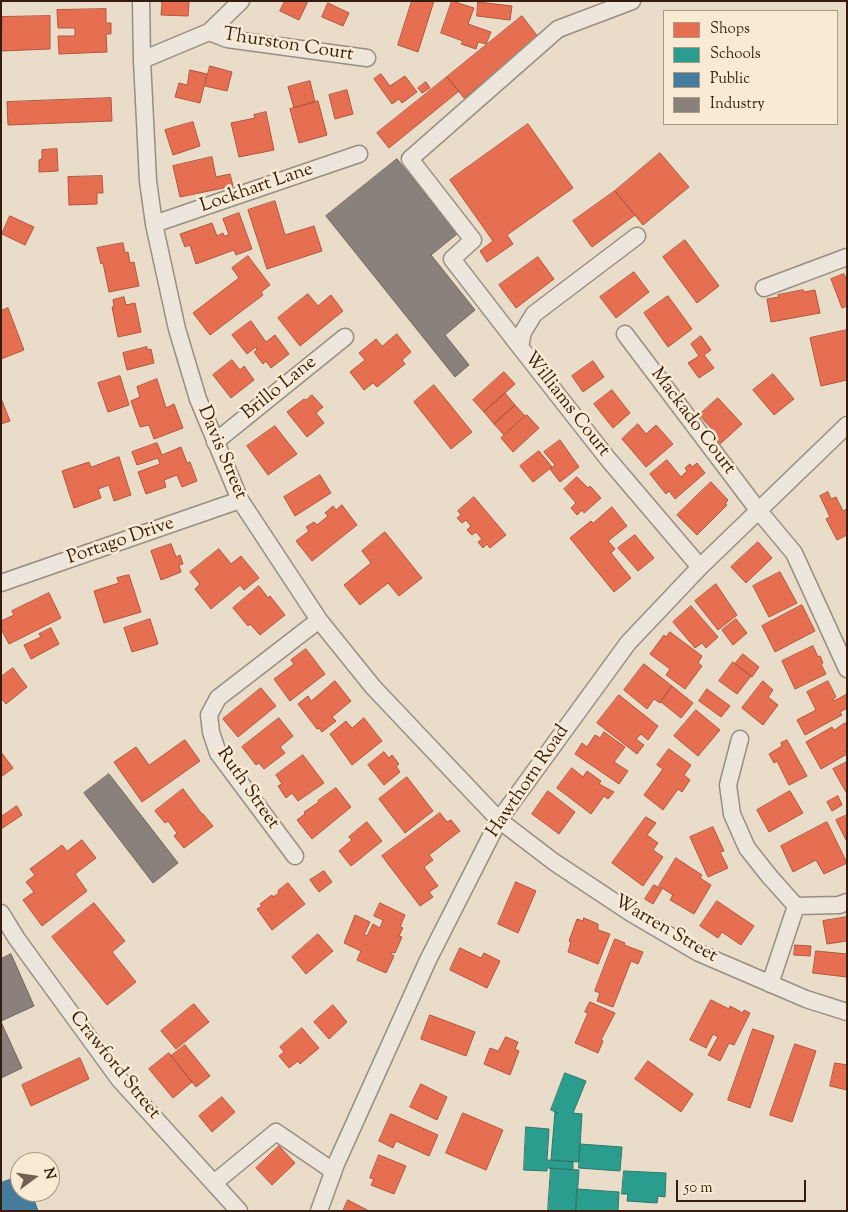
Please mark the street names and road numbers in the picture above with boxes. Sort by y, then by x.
street label: Thurston Court [221,24,355,68]
street label: Lockhart Lane [197,159,317,219]
street label: Williams Court [518,348,614,462]
street label: Brillo Lane [238,352,322,426]
street label: Mackado Court [644,364,740,480]
street label: Davis Street [191,403,251,503]
street label: Portago Drive [64,513,178,571]
street label: Hawthorn Road [483,721,575,843]
street label: Ruth Street [210,744,284,834]
street label: Warren Street [609,891,721,969]
street label: Crawford Street [63,1007,165,1125]

